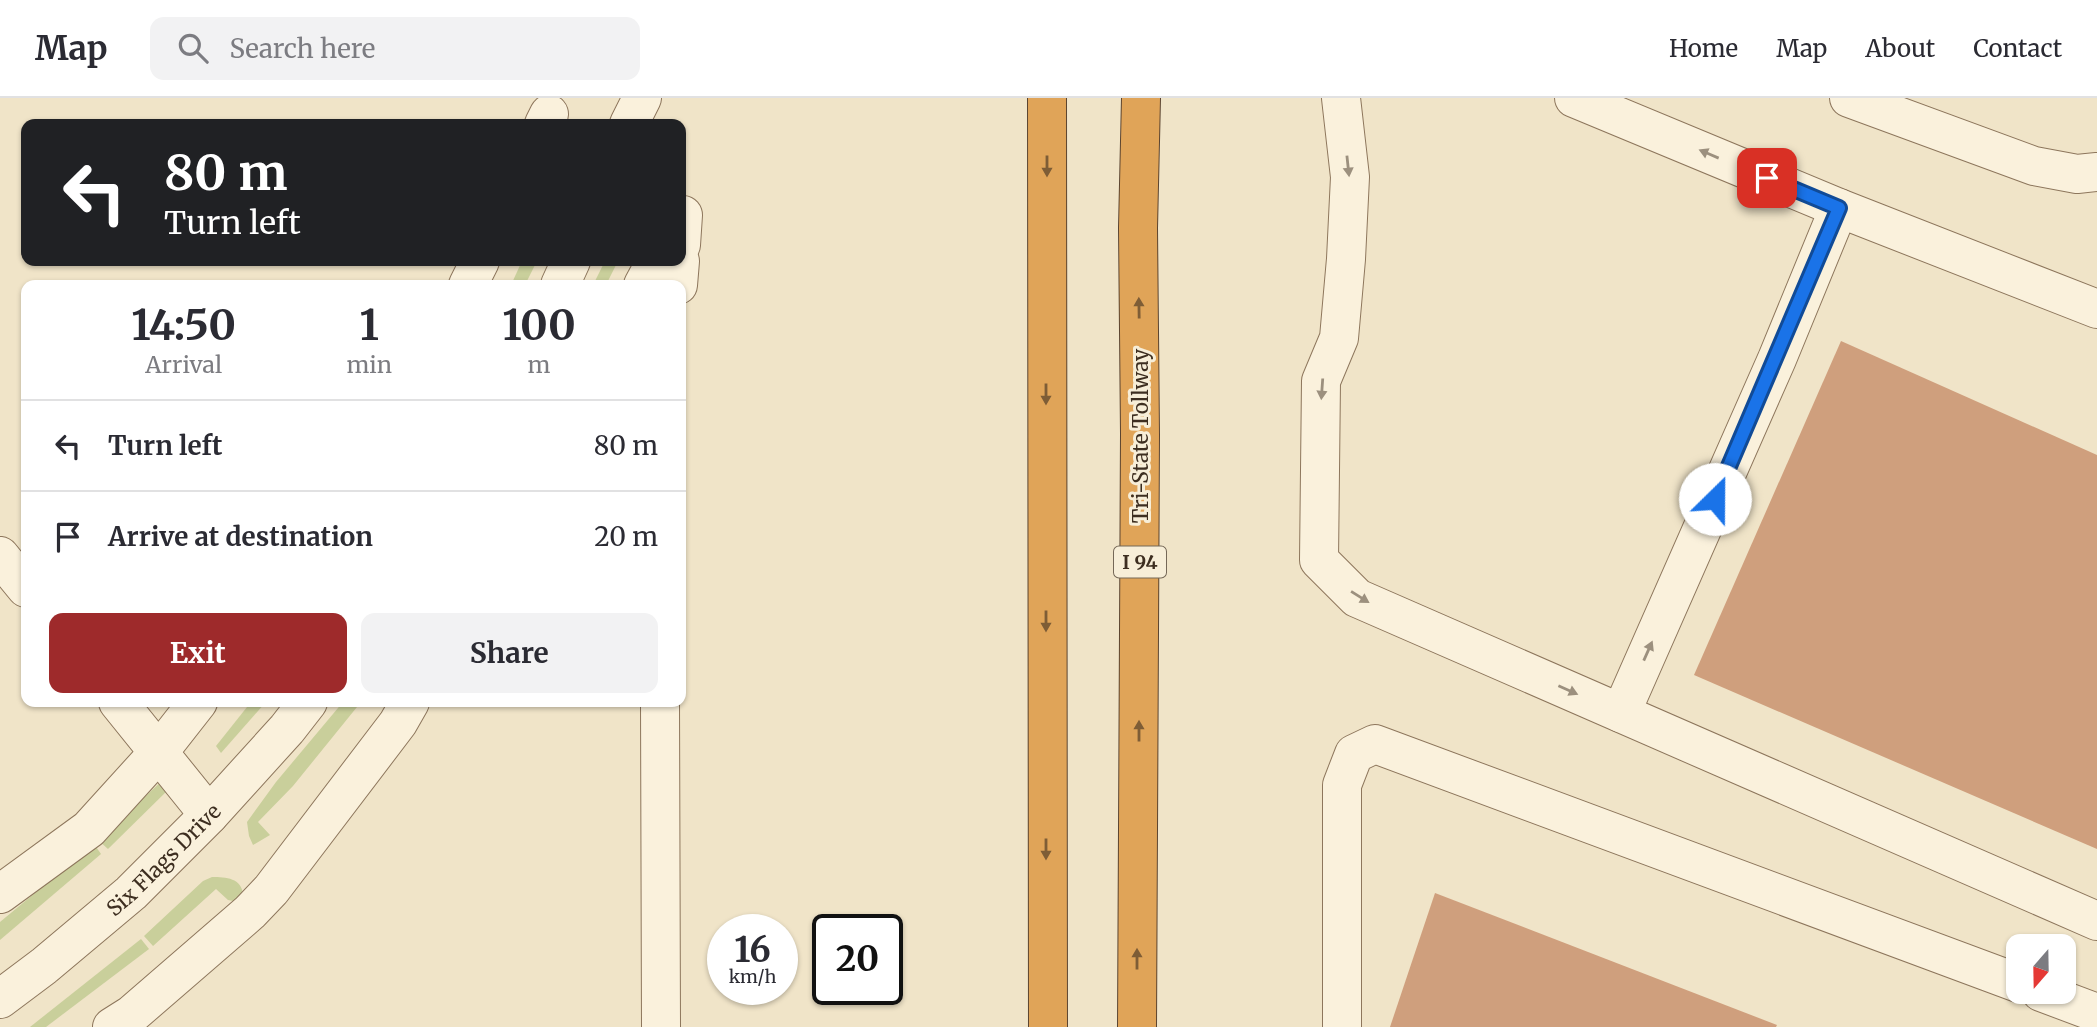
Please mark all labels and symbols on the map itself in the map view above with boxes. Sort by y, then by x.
one-way arrow [1698,148,1719,159]
pin [1737,148,1797,208]
one-way arrow [1041,155,1053,177]
one-way arrow [1343,155,1354,177]
one-way arrow [1133,297,1145,319]
street label: Tri-State Tollway [1127,348,1154,523]
one-way arrow [1316,378,1327,400]
one-way arrow [1040,383,1052,405]
position arrow [1678,462,1752,536]
road number: I 94 [1114,547,1166,578]
one-way arrow [1350,591,1370,604]
one-way arrow [1040,610,1052,632]
one-way arrow [1643,640,1654,661]
one-way arrow [1558,684,1578,696]
one-way arrow [1133,720,1145,742]
street label: Six Flags Drive [101,798,226,922]
one-way arrow [1040,838,1052,860]
speed limit sign: 20 [812,914,903,1005]
north arrow [2006,934,2076,1004]
one-way arrow [1131,948,1143,970]

